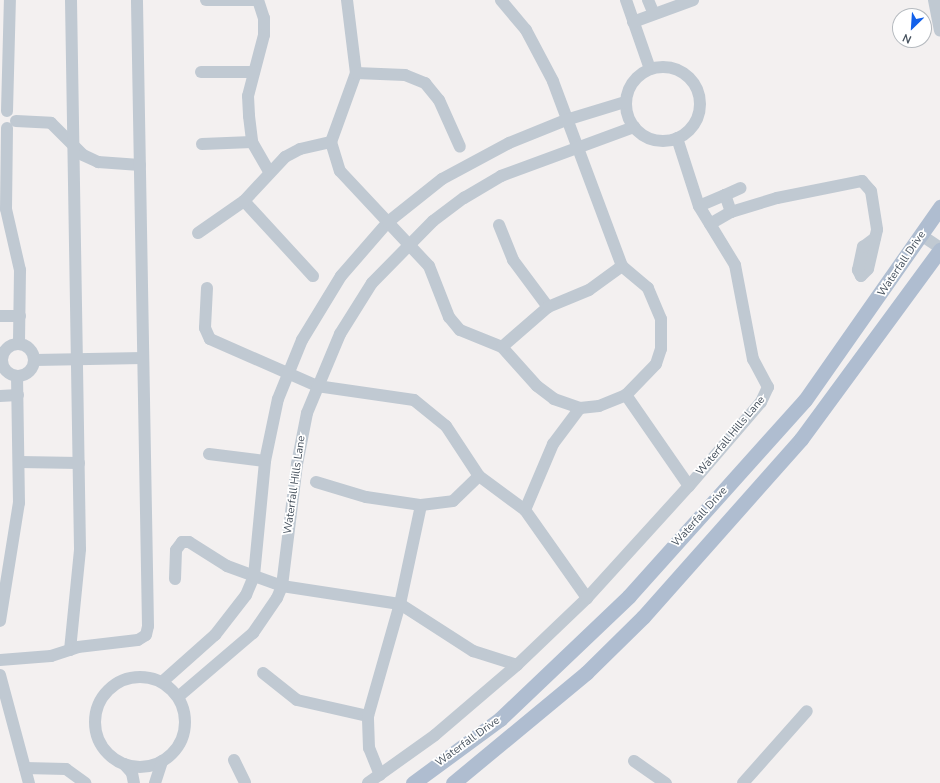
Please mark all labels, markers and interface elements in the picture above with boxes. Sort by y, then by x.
north arrow [892,8,932,48]
text: N [900,30,914,47]
street label: Waterfall Drive [875,229,929,299]
street label: Waterfall Hills Lane [694,394,768,478]
street label: Waterfall Hills Lane [282,435,308,535]
street label: Waterfall Drive [670,484,730,550]
street label: Waterfall Drive [433,714,503,770]

